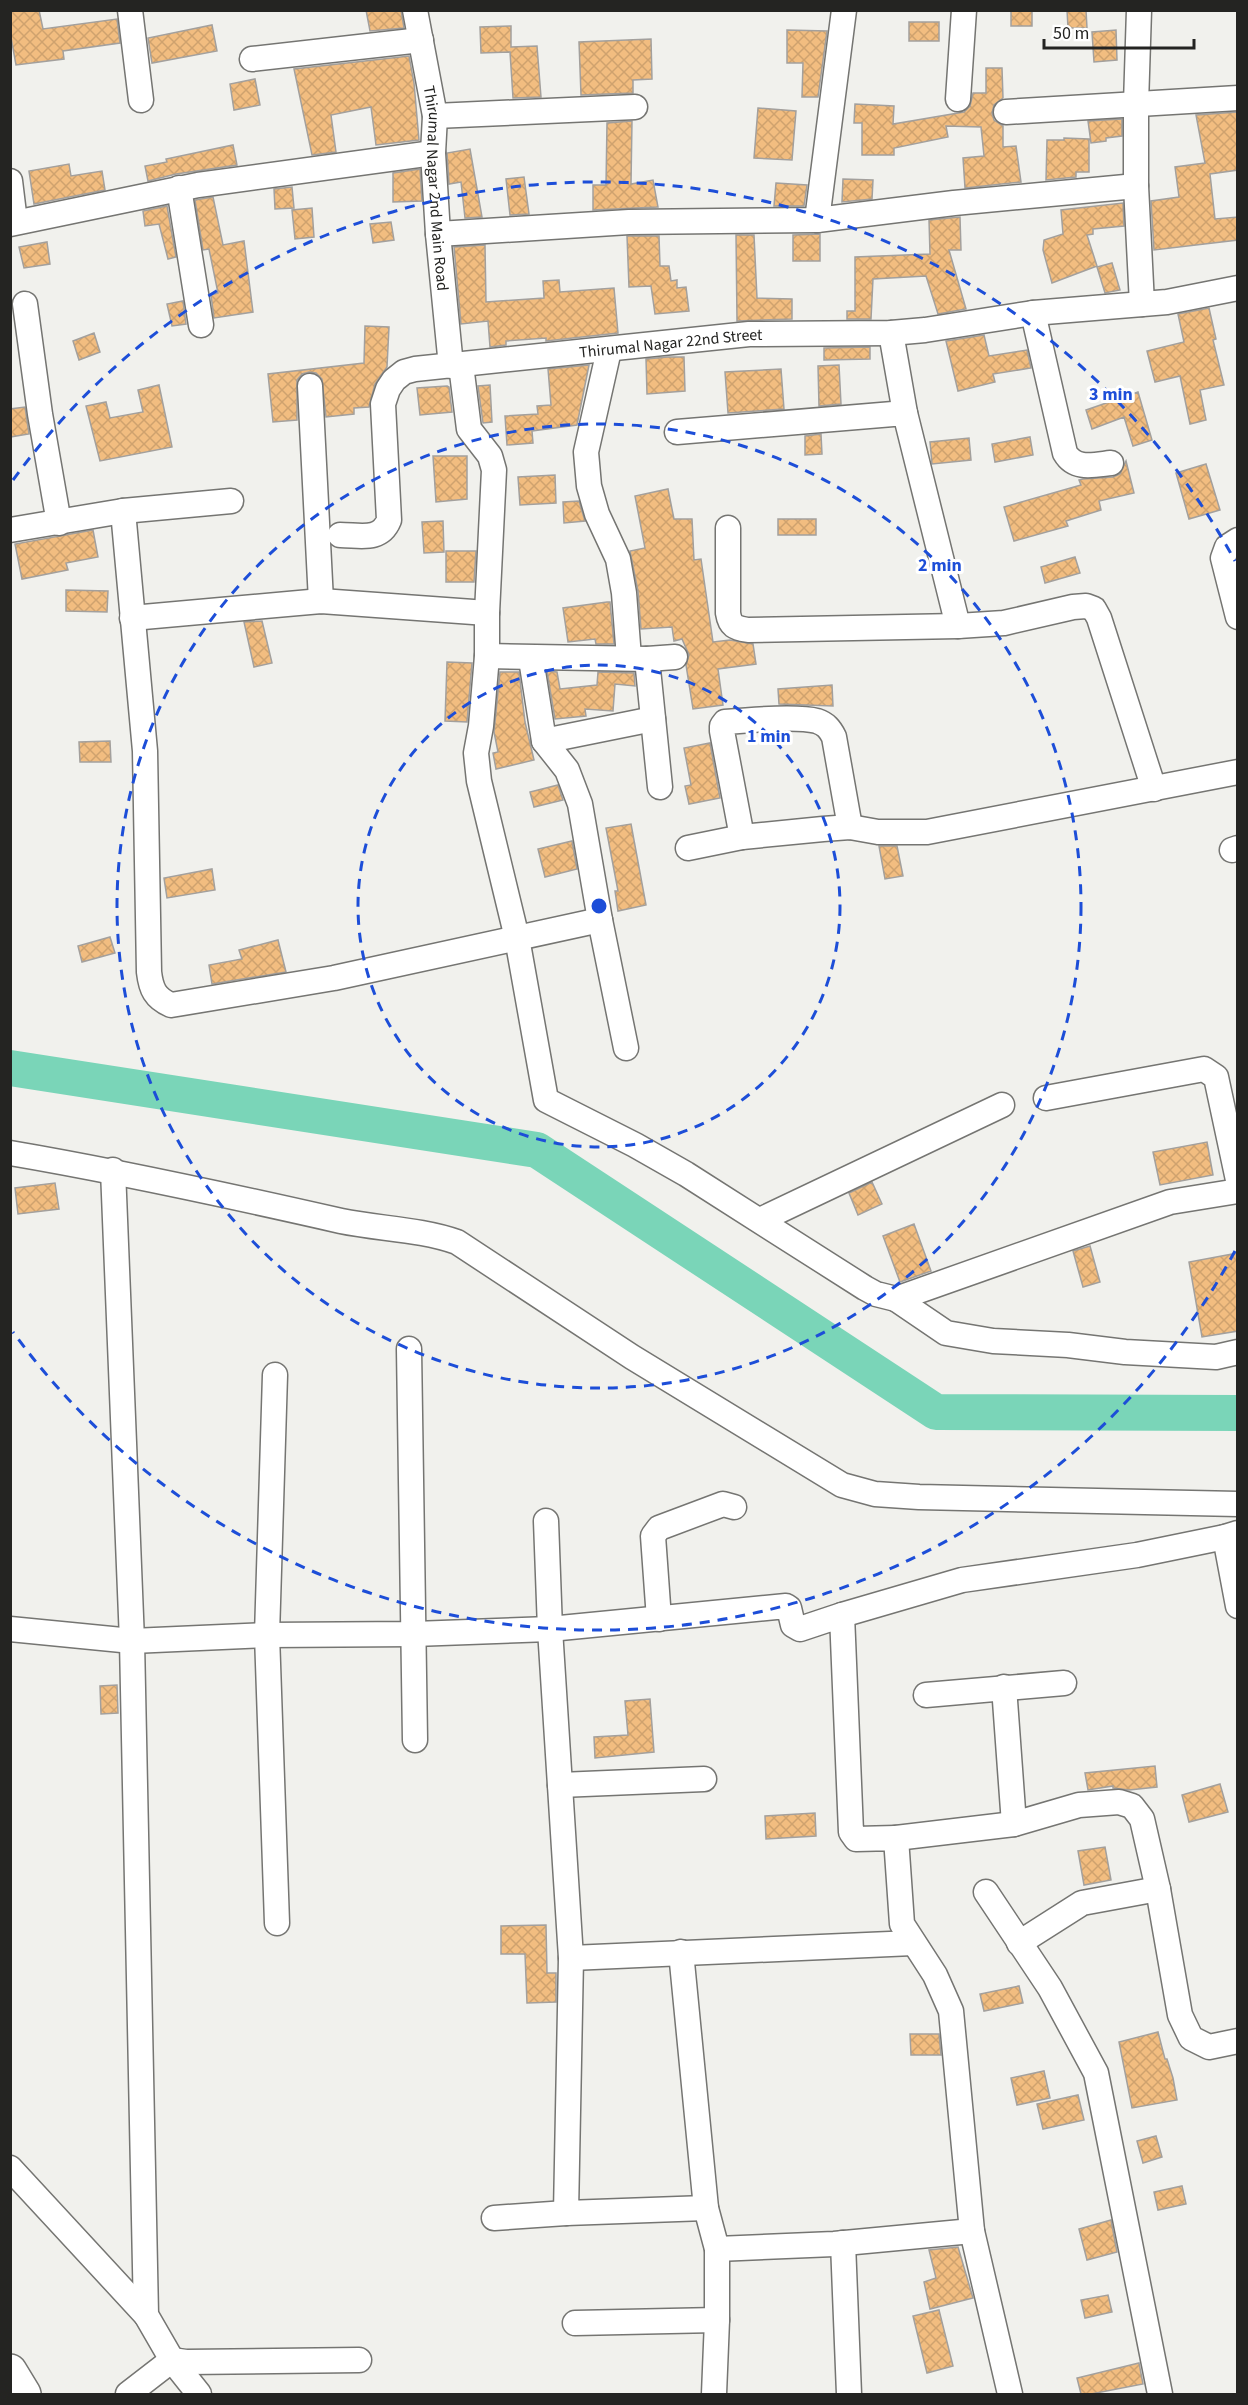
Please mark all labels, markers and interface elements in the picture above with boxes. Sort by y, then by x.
scale bar [1044,12,1194,50]
text: 50 m [1053,21,1089,46]
street label: Thirumal Nagar 2nd Main Road [417,84,454,292]
street label: Thirumal Nagar 22nd Street [578,324,763,364]
text: 3 min [1089,382,1133,407]
text: 2 min [918,553,962,578]
text: 1 min [747,724,791,749]
centre of rings [589,896,609,916]

